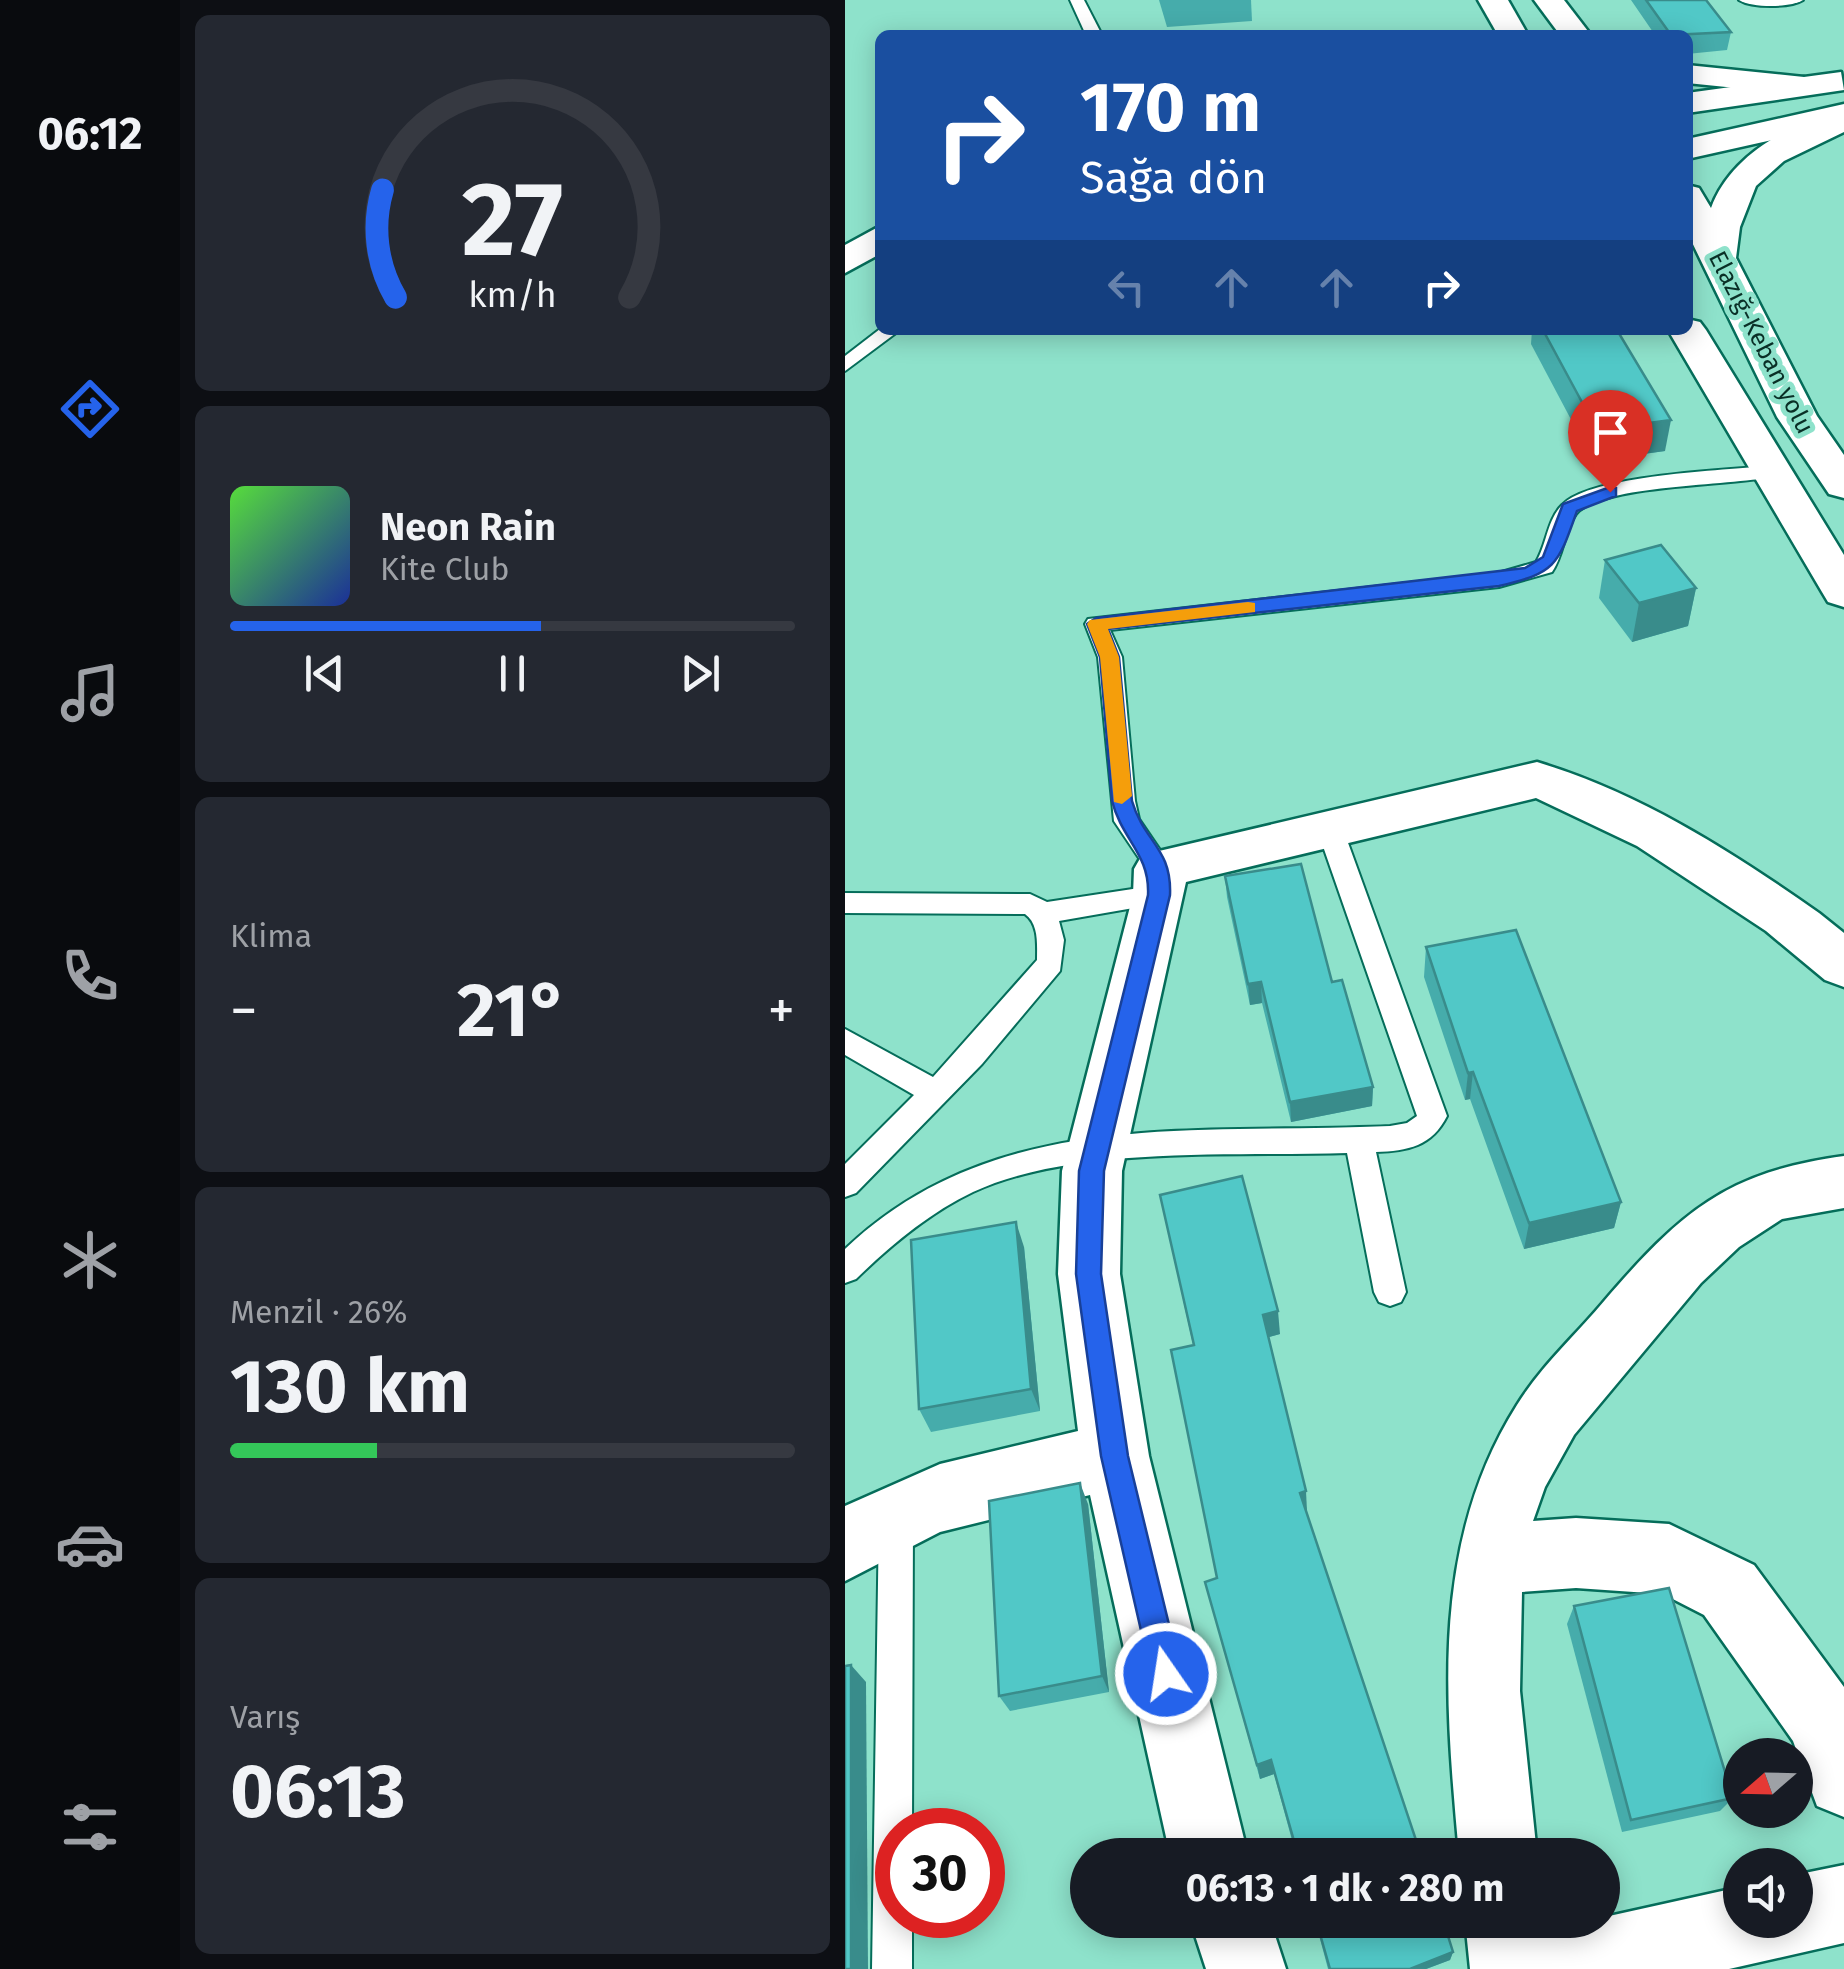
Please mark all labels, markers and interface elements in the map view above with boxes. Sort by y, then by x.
text: 170 m [1080,66,1261,150]
icon: right [915,70,1045,200]
text: 06:12 [37,107,143,161]
text: Sağa dön [1080,151,1267,205]
text: 27 [462,158,563,283]
street label: Elazığ-Keban yolu [1702,246,1820,439]
icon: left [1099,260,1154,315]
icon: ahead [1204,260,1259,315]
icon: ahead [1309,260,1364,315]
icon: right [1414,260,1469,315]
text: km/h [468,274,557,316]
icon: directions [55,374,125,444]
pin [1568,390,1653,493]
icon: arrive [1583,405,1638,460]
text: Neon Rain [380,504,556,550]
text: Kite Club [380,550,509,588]
icon: previous [297,646,352,701]
icon: pause [485,646,540,701]
icon: next [673,646,728,701]
icon: music [55,658,125,728]
text: Klima [230,917,312,955]
icon: phone [55,941,125,1011]
text: 21° [457,966,568,1056]
text: − [230,978,258,1044]
text: + [768,978,795,1044]
icon: climate [55,1225,125,1295]
text: Menzil · 26% [230,1293,407,1331]
text: 130 km [230,1342,470,1432]
icon: car [55,1509,125,1579]
position arrow [1114,1622,1218,1726]
text: Varış [230,1698,300,1736]
north arrow [1723,1738,1813,1828]
map controls [1723,1738,1813,1938]
text: 06:13 [230,1747,405,1837]
icon: filters [55,1792,125,1862]
speed limit sign: 30 [875,1808,1005,1938]
button: sound [1723,1848,1813,1938]
text: 06:13 · 1 dk · 280 m [1186,1865,1504,1911]

